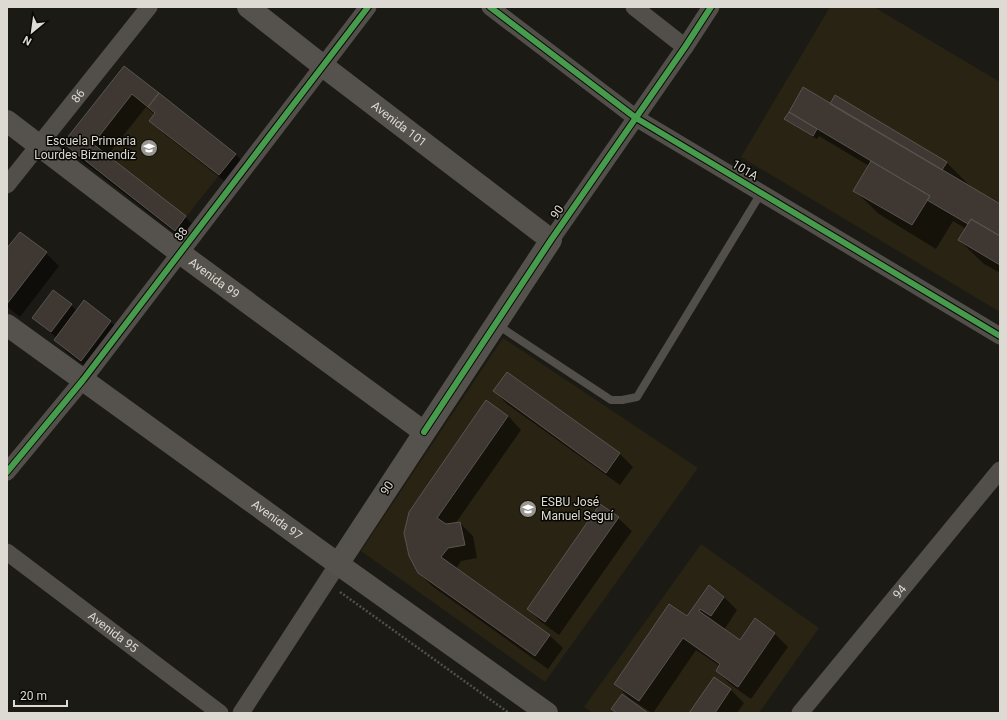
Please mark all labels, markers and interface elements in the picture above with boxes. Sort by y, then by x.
north arrow [12,12,52,52]
text: N [21,33,34,48]
street label: 86 [68,86,88,106]
street label: Avenida 101 [369,98,429,150]
place label: Escuela Primaria Lourdes Bizmendiz [34,134,136,162]
school or university icon: Escuela Primaria Lourdes Bizmendiz [139,138,159,158]
street label: 101A [729,157,761,183]
street label: 90 [547,202,567,222]
street label: 88 [171,224,191,244]
street label: Avenida 99 [186,255,242,301]
street label: 90 [377,478,397,497]
place label: ESBU José Manuel Seguí [541,495,614,523]
street label: Avenida 97 [249,497,305,543]
school or university icon: ESBU José Manuel Seguí [518,499,538,519]
street label: 94 [890,582,910,601]
street label: Avenida 95 [85,609,141,656]
scale bar [14,682,67,708]
text: 20 m [20,689,47,703]

